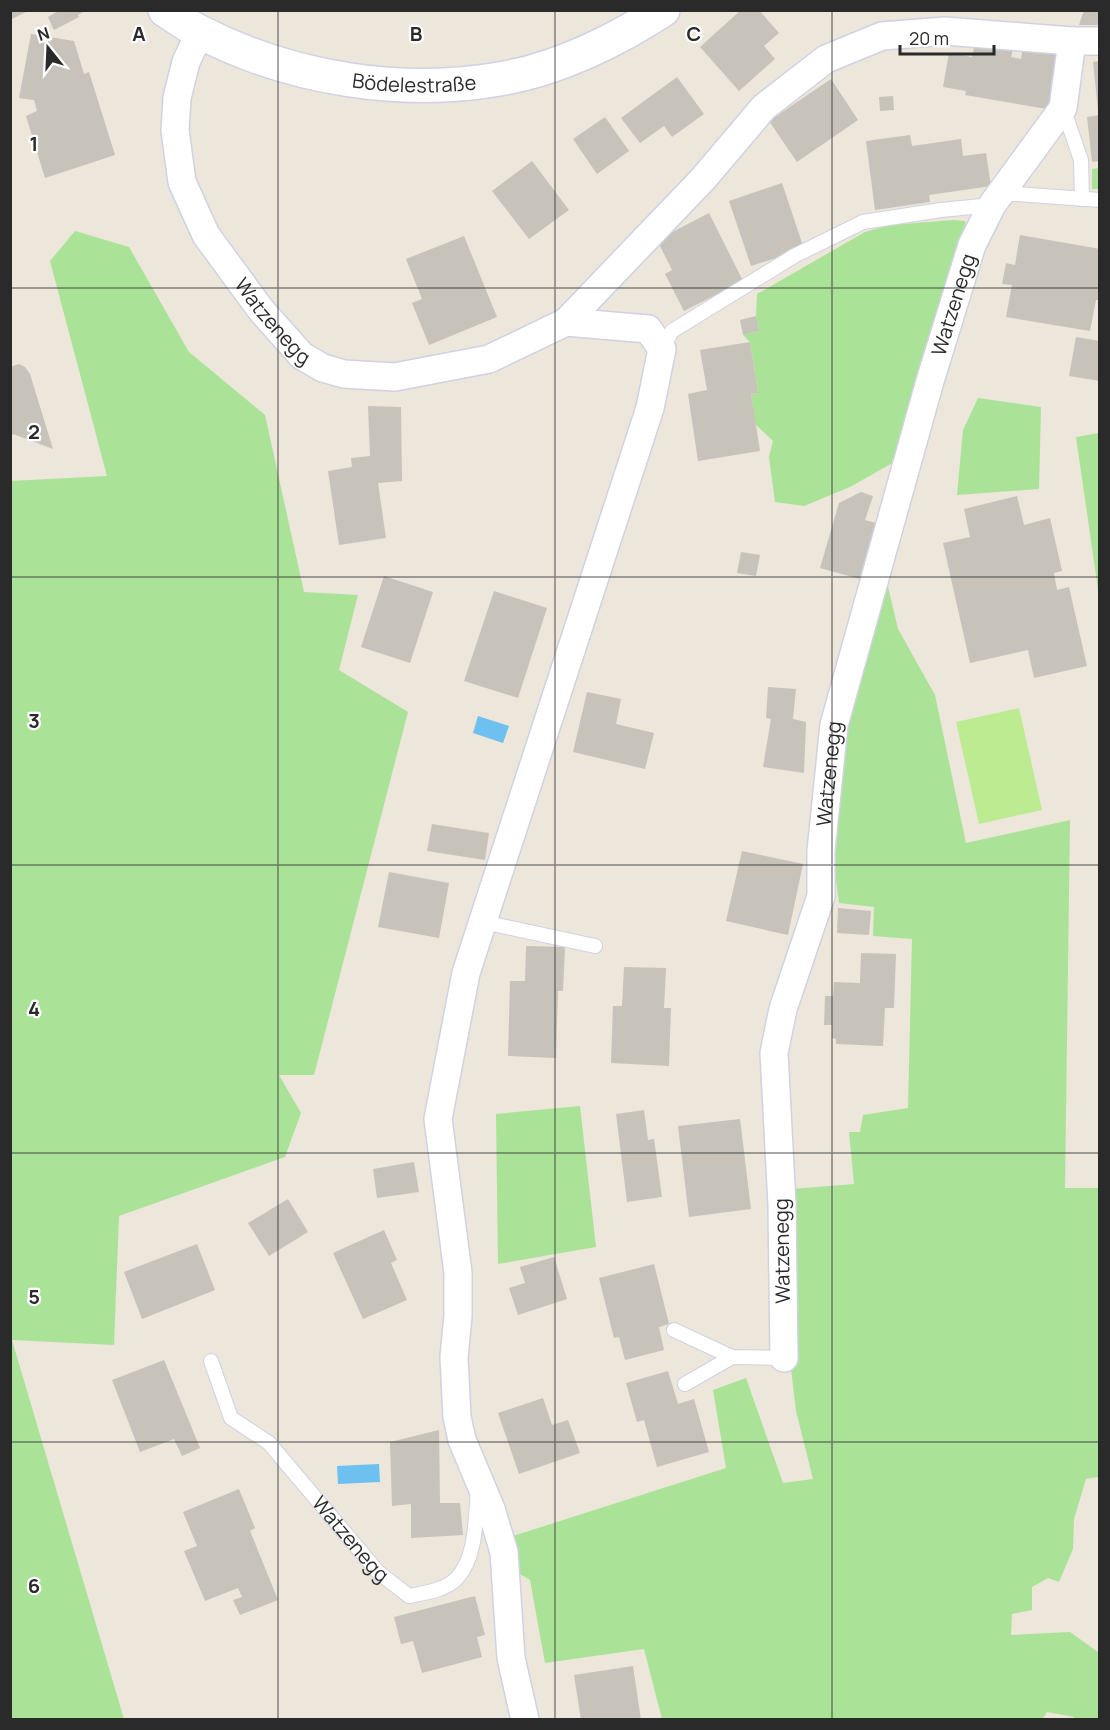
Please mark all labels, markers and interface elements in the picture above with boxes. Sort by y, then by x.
north arrow [18,18,78,78]
scale bar [900,18,994,56]
text: A [132,20,146,47]
text: B [410,20,423,47]
text: C [687,20,701,47]
text: N [34,21,52,46]
text: 20 m [909,26,949,50]
street label: Bödelestraße [351,66,478,98]
text: 1 [30,130,38,157]
street label: Watzenegg [925,250,982,359]
street label: Watzenegg [229,272,315,371]
text: 2 [28,418,40,445]
text: 3 [28,707,40,734]
street label: Watzenegg [810,720,847,827]
text: 4 [28,995,40,1022]
street label: Watzenegg [767,1198,796,1304]
text: 5 [28,1283,40,1310]
street label: Watzenegg [306,1490,394,1588]
text: 6 [28,1572,40,1599]

